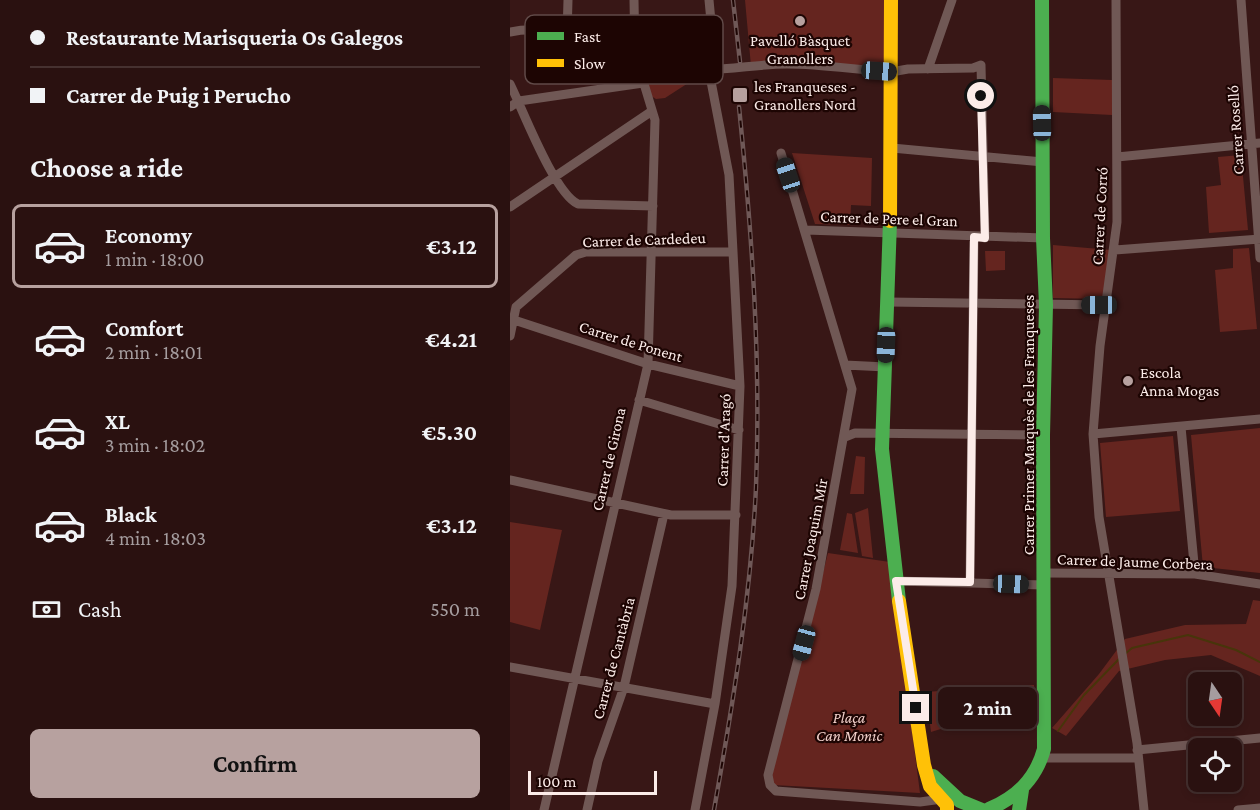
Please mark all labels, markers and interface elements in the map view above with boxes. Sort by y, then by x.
marker: Pavelló Bàsquet Granollers [793,14,807,28]
legend [525,15,723,84]
text: Restaurante Marisqueria Os Galegos [66,25,403,50]
text: Fast [574,28,601,45]
place label: Pavelló Bàsquet Granollers [750,32,851,67]
text: Slow [574,55,606,72]
car [860,61,898,81]
place label: les Franqueses - Granollers Nord [754,78,856,113]
route start [967,82,994,109]
text: Carrer de Puig i Perucho [66,83,291,108]
street label: Carrer Roselló [1224,85,1247,175]
marker: les Franqueses - Granollers Nord [731,86,749,104]
car [1033,105,1051,141]
text: Choose a ride [30,153,183,183]
car [774,155,802,195]
street label: Carrer de Corró [1088,166,1111,266]
street label: Carrer de Pere el Gran [820,208,959,229]
icon: car [33,219,87,273]
text: Economy [105,223,192,248]
street label: Carrer de Cardedeu [582,229,707,250]
text: €3.12 [426,234,477,259]
text: 1 min · 18:00 [105,248,204,270]
street label: Carrer Primer Marquès de les Franqueses [1020,295,1038,555]
car [1081,296,1117,314]
icon: car [33,312,87,366]
text: Comfort [105,316,183,341]
street label: Carrer de Ponent [577,318,685,365]
text: €4.21 [425,327,477,352]
car [876,327,896,363]
text: 2 min · 18:01 [105,341,203,363]
place label: Escola Anna Mogas [1140,364,1219,400]
marker: Escola Anna Mogas [1121,374,1135,388]
street label: Carrer d'Aragó [713,393,735,487]
icon: car [33,405,87,459]
street label: Carrer de Girona [588,405,629,512]
text: XL [105,409,130,434]
text: €5.30 [422,420,477,445]
text: 3 min · 18:02 [105,434,205,456]
street label: Carrer Joaquim Mir [790,477,832,602]
icon: car [33,498,87,552]
text: Black [105,502,157,527]
text: €3.12 [426,513,477,538]
text: 4 min · 18:03 [105,527,206,549]
street label: Carrer de Jaume Corbera [1056,550,1214,574]
car [993,574,1029,594]
icon: cash [30,593,63,626]
street label: Carrer de Cantàbria [589,595,638,721]
text: Cash [78,597,122,622]
text: 550 m [430,598,480,620]
car [791,623,817,663]
north arrow [1188,672,1242,726]
map controls [1188,672,1242,792]
callout: 2 min [937,687,1036,729]
route end [902,694,929,721]
text: 2 min [963,697,1012,719]
park label: Plaça Can Monic [816,709,882,744]
button: Confirm [30,729,480,798]
button: locate [1188,738,1242,792]
scale bar [528,768,657,796]
text: 100 m [537,773,576,790]

